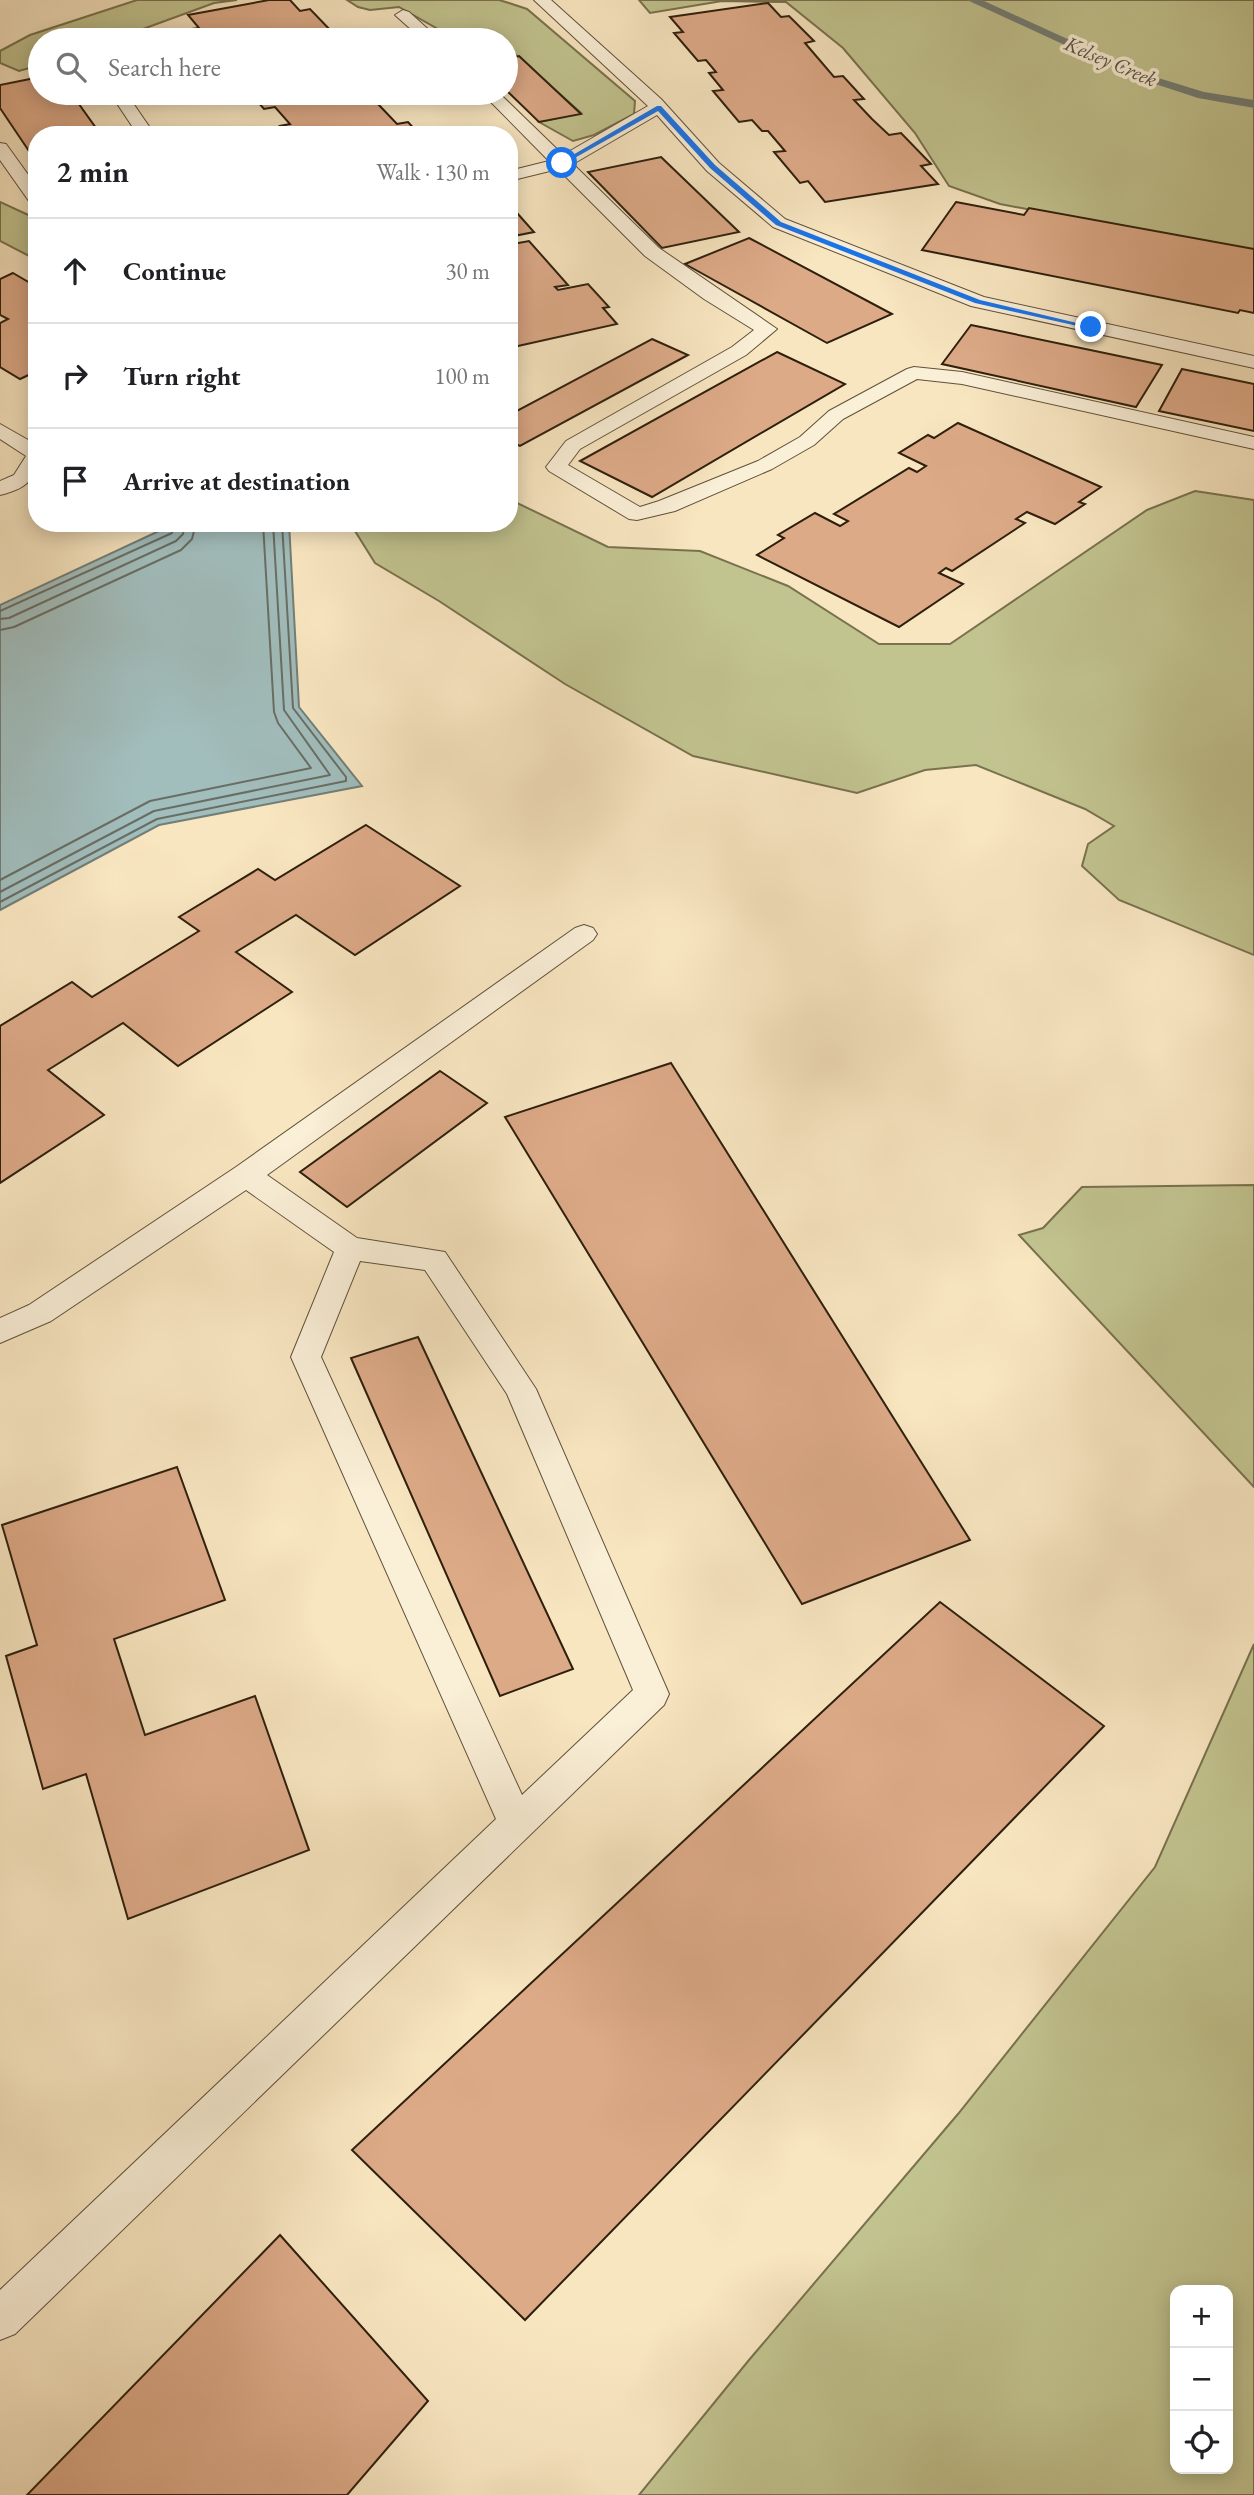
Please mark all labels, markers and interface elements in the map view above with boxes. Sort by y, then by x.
search box [28,28,518,105]
water label: Kelsey Creek [1060,29,1162,93]
icon: search [52,48,90,86]
text: Search here [108,50,221,84]
route start [546,147,577,178]
text: 2 min [56,152,129,191]
text: Walk · 130 m [376,157,490,187]
icon: ahead [56,252,94,290]
text: Continue [123,254,226,288]
text: 30 m [445,256,490,286]
route end [1075,311,1106,342]
icon: right [56,357,94,395]
text: Turn right [123,359,241,393]
text: 100 m [434,361,490,391]
icon: arrive [56,462,94,500]
text: Arrive at destination [123,464,350,498]
map controls [1170,2285,1233,2474]
button: + [1170,2285,1233,2348]
button: − [1170,2348,1233,2411]
button: locate [1170,2411,1233,2474]

